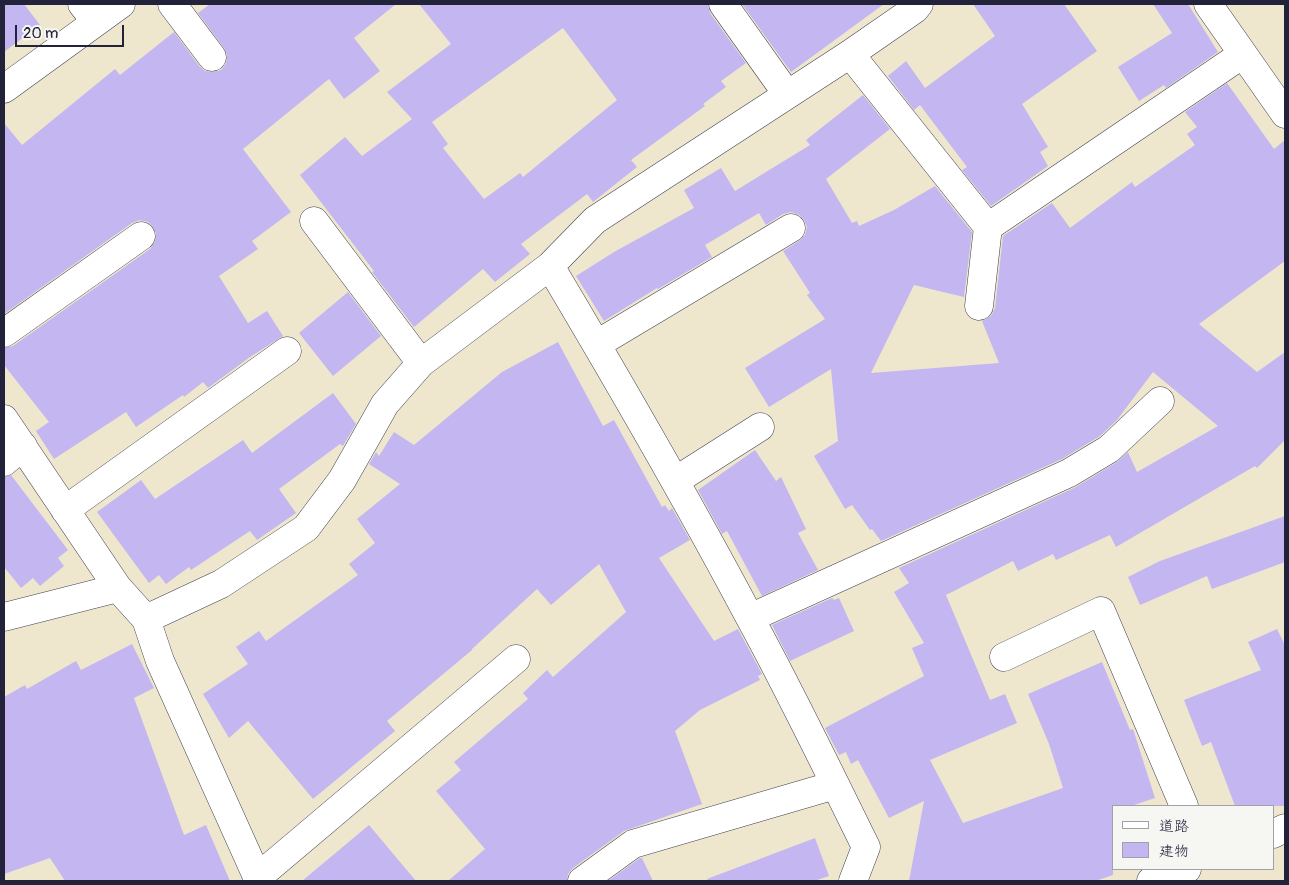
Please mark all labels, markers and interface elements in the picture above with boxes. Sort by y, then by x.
scale bar [18,15,126,47]
text: 20 m [23,24,58,43]
legend [1112,805,1274,870]
text: 道路 [1159,817,1189,836]
text: 建物 [1159,842,1189,861]

